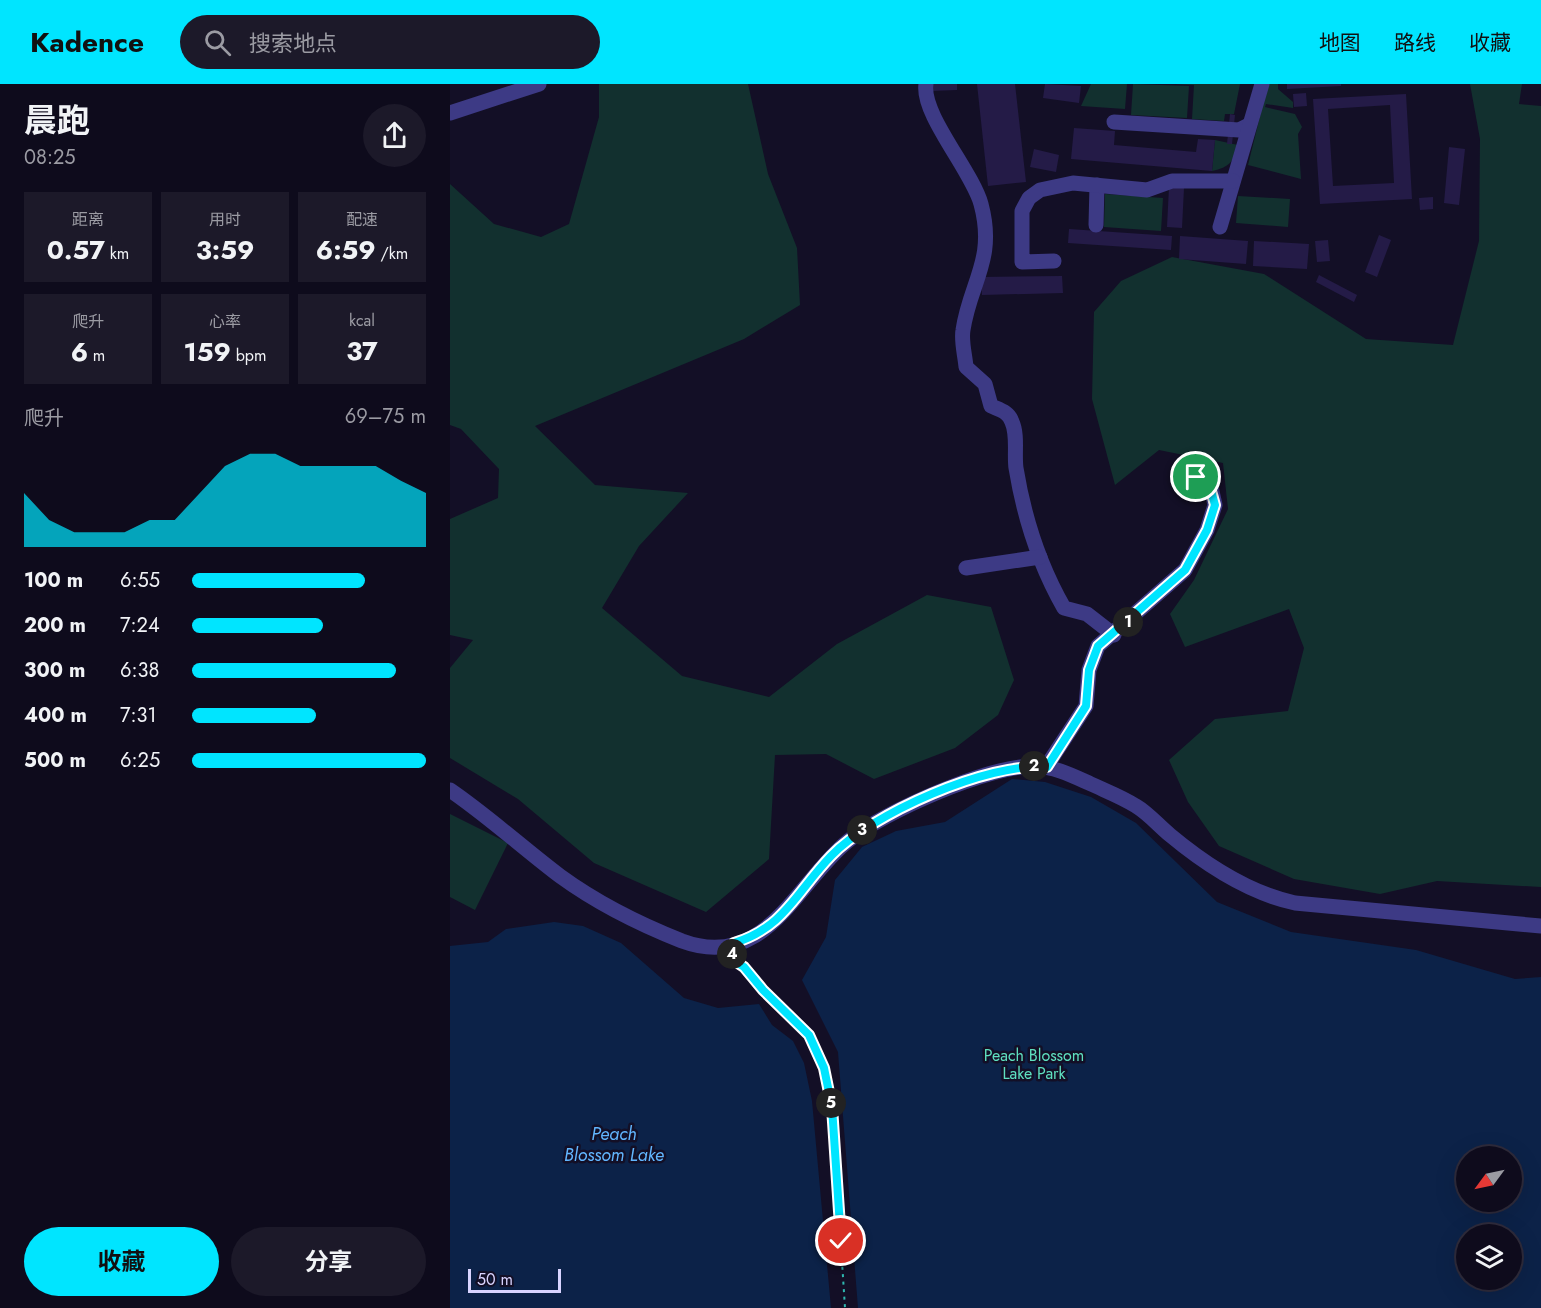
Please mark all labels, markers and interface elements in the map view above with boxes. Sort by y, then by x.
search box [180,15,600,69]
text: Kadence [30,22,144,63]
icon: search [201,26,234,59]
text: 搜索地点 [249,27,337,59]
text: 地图 [1319,28,1361,58]
text: 路线 [1394,28,1436,58]
text: 收藏 [1469,28,1511,58]
text: 晨跑 [24,97,90,144]
button: share [363,104,426,167]
text: 08:25 [24,143,76,172]
text: 距离 [72,208,104,231]
text: 用时 [209,208,241,231]
text: 配速 [346,208,378,231]
text: 0.57 [47,231,105,269]
text: 3:59 [196,231,254,269]
text: 6:59 [316,231,376,269]
text: km [105,242,129,265]
text: /km [376,242,408,265]
text: kcal [349,309,375,332]
text: 爬升 [72,310,104,333]
text: 心率 [209,310,241,333]
text: 37 [346,332,378,370]
text: 6 [71,333,88,371]
text: 159 [184,333,231,371]
text: m [88,344,105,367]
text: bpm [231,344,266,367]
text: 69–75 m [345,402,426,431]
text: 爬升 [24,404,64,433]
pin [1170,451,1221,502]
icon: arrive [1179,460,1212,493]
text: 100 m [24,566,83,595]
text: 6:55 [120,566,160,595]
pin: 1 [1113,607,1143,637]
text: 1 [1124,610,1132,633]
text: 200 m [24,611,86,640]
text: 7:24 [120,611,160,640]
text: 300 m [24,656,85,685]
text: 6:38 [120,656,159,685]
text: 400 m [24,701,87,730]
text: 7:31 [120,701,156,730]
text: 500 m [24,746,86,775]
text: 6:25 [120,746,160,775]
pin: 2 [1019,751,1049,781]
text: 2 [1029,754,1039,777]
pin: 3 [847,815,877,845]
text: 3 [857,818,867,841]
pin: 4 [717,939,747,969]
text: 4 [726,942,738,965]
park label: Peach Blossom Lake Park [984,1044,1084,1085]
pin: 5 [816,1088,846,1118]
text: 5 [826,1091,836,1114]
water label: Peach Blossom Lake [564,1121,664,1168]
north arrow [1456,1146,1522,1212]
map controls [1456,1146,1522,1290]
pin [815,1215,866,1266]
icon: check [824,1224,857,1257]
button: layers [1456,1224,1522,1290]
button: 收藏 [24,1227,219,1296]
button: 分享 [231,1227,426,1296]
scale bar [468,1266,561,1294]
text: 50 m [477,1268,513,1291]

